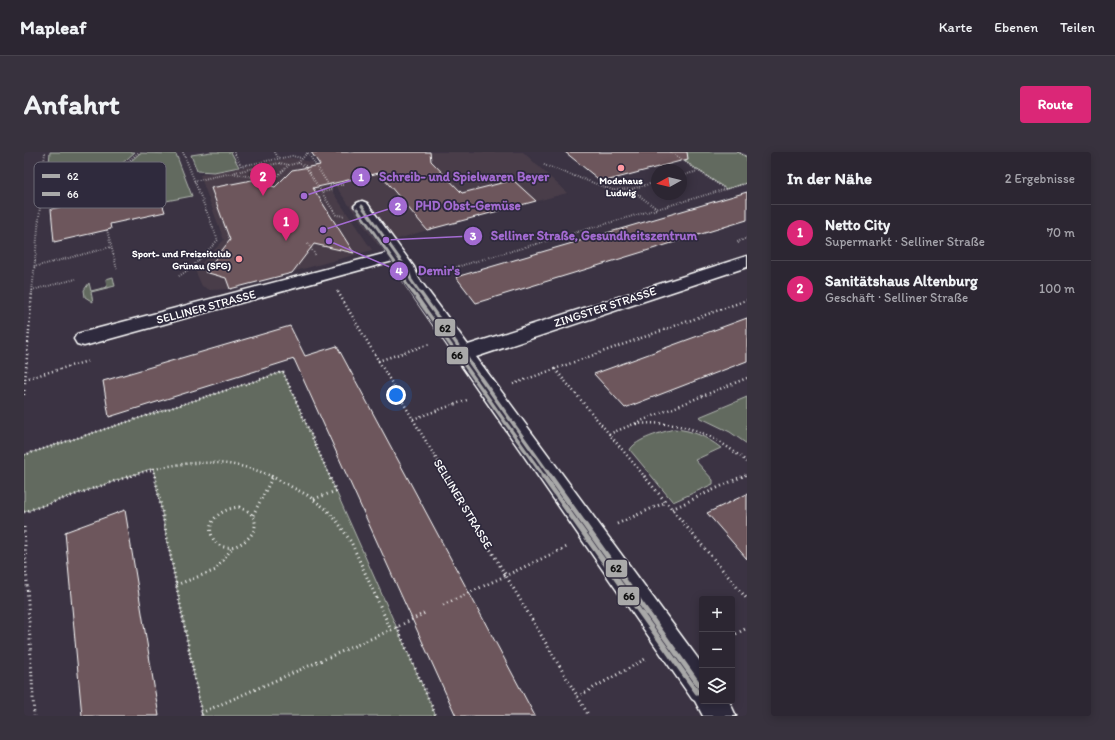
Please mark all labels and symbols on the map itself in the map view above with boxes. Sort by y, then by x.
legend [34,162,166,208]
pin: 2 [250,163,276,196]
marker: Modehaus Ludwig [616,163,626,173]
callout: Schreib- und Spielwaren Beyer [351,164,557,189]
north arrow [651,164,687,200]
text: Schreib- und Spielwaren Beyer [379,169,550,185]
text: 62 [67,170,79,183]
text: 1 [358,170,364,184]
place label: Modehaus Ludwig [599,174,643,199]
text: 66 [67,188,79,201]
callout: PHD Obst-Gemüse [388,193,529,218]
text: PHD Obst-Gemüse [415,198,521,213]
text: 2 [395,199,402,213]
pin: 1 [273,208,299,241]
callout: Selliner Straße, Gesundheitszentrum [463,223,705,248]
text: Selliner Straße, Gesundheitszentrum [491,228,698,243]
text: 3 [470,229,477,243]
place label: Sport- und Freizeitclub Grünau (SFG) [132,247,231,272]
marker: Sport- und Freizeitclub Grünau (SFG) [234,254,244,264]
callout: Demir's [389,258,468,283]
text: Demir's [418,263,460,278]
text: 4 [395,264,403,278]
street label: ZINGSTER STRASSE [552,284,658,330]
street label: SELLINER STRASSE [155,287,257,327]
line badge: 62 [434,318,456,337]
text: 62 [439,322,451,335]
line badge: 66 [446,346,469,365]
text: 66 [451,349,463,362]
your location [386,385,406,405]
street label: SELLINER STRASSE [431,457,495,552]
line badge: 62 [605,559,628,578]
text: 62 [610,562,622,575]
line badge: 66 [617,586,640,606]
text: 66 [623,590,635,603]

